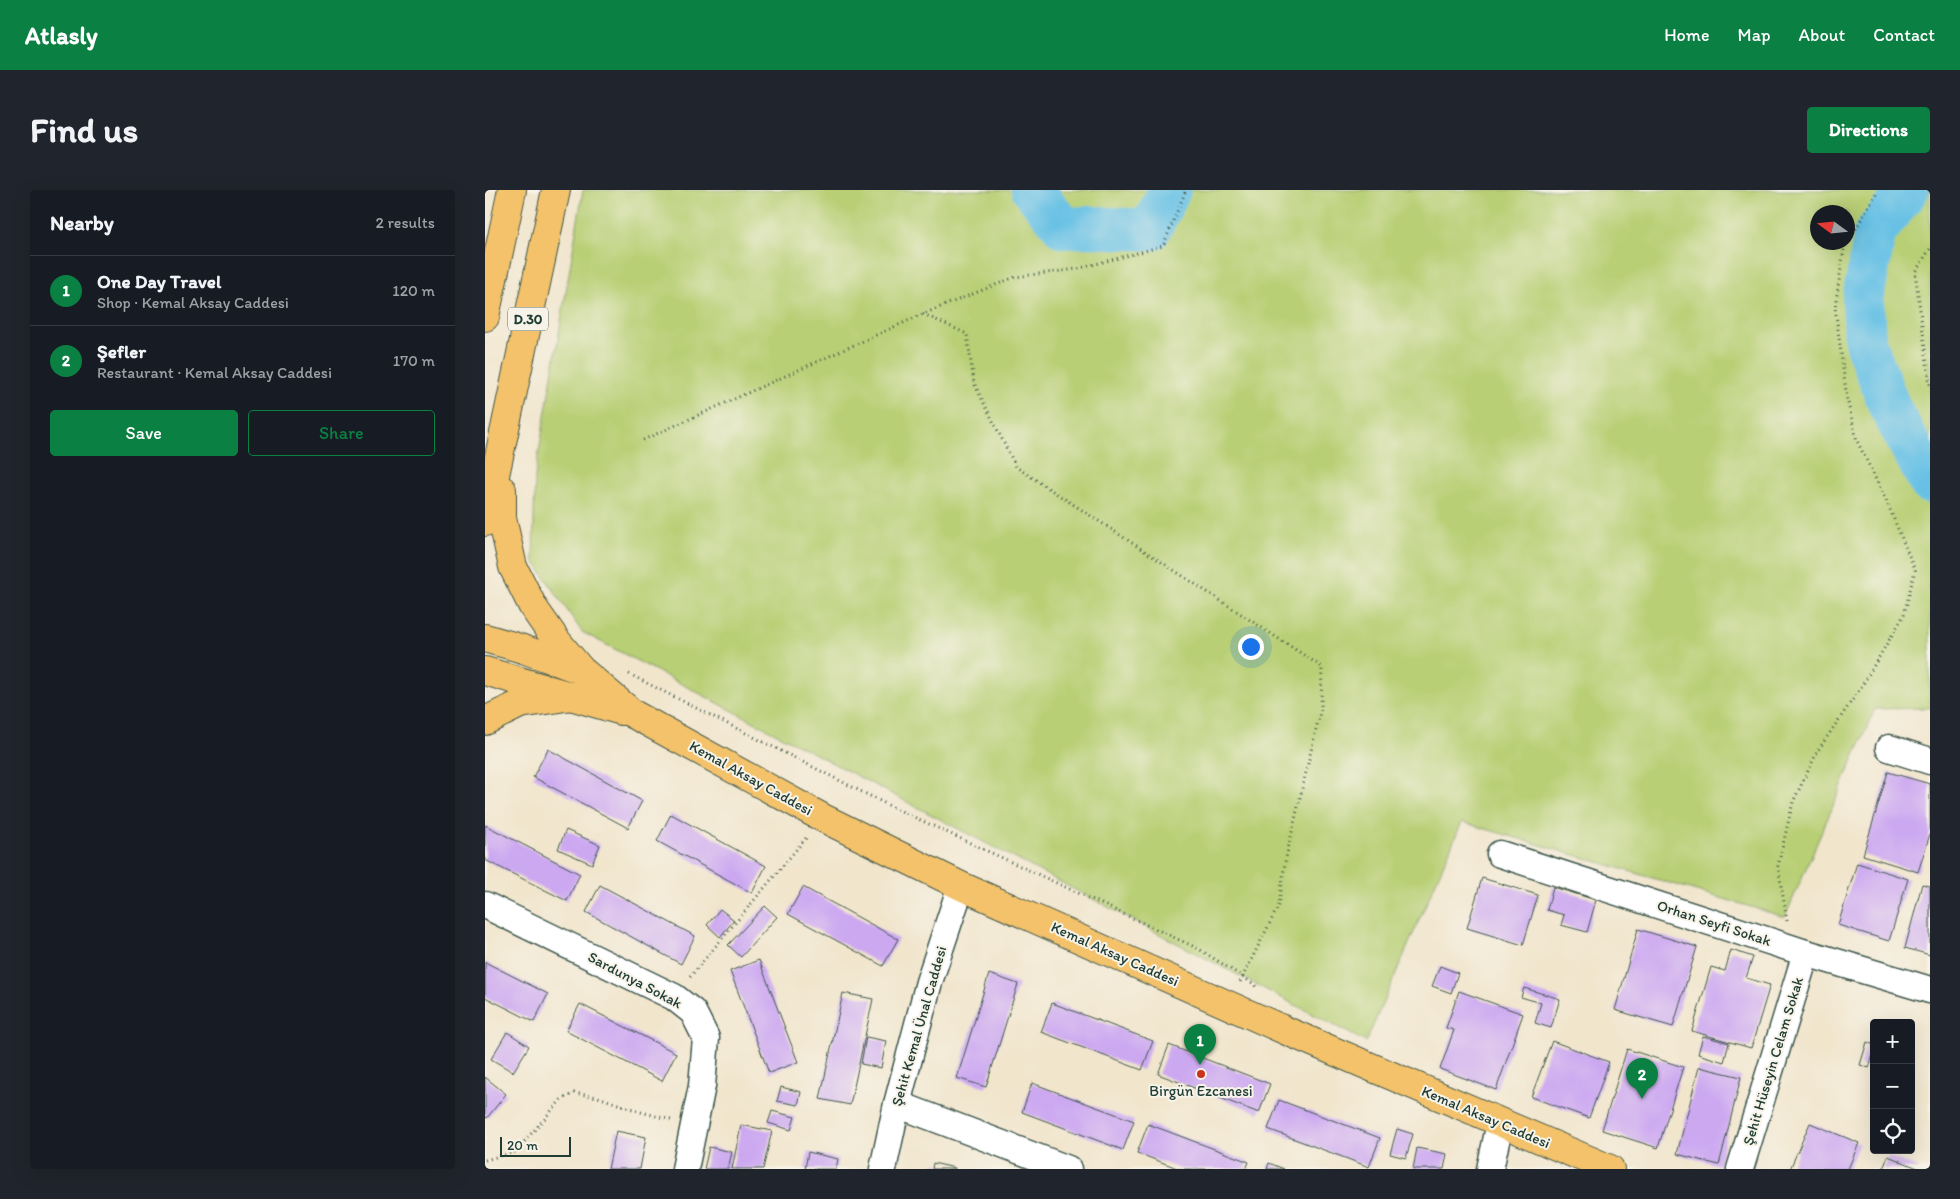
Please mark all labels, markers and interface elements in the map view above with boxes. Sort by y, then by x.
text: Atlasly [25,21,98,50]
text: Home [1664,24,1710,46]
text: Map [1738,24,1771,46]
text: About [1799,24,1845,46]
text: Contact [1873,24,1935,46]
button: Directions [1807,107,1930,153]
text: Find us [30,109,138,151]
north arrow [1810,205,1855,250]
text: Nearby [50,210,114,235]
text: 2 results [375,213,435,232]
text: One Day Travel [97,270,221,293]
text: 1 [62,281,70,300]
text: 120 m [392,281,435,300]
text: Shop · Kemal Aksay Caddesi [97,293,289,312]
road number: D.30 [508,308,548,330]
text: Şefler [97,340,146,363]
text: 2 [62,351,70,370]
text: 170 m [393,351,435,370]
text: Restaurant · Kemal Aksay Caddesi [97,363,332,382]
button: Save [50,410,238,456]
button: Share [248,410,435,456]
your location [1238,634,1264,660]
street label: Kemal Aksay Caddesi [686,737,816,819]
street label: Orhan Seyfi Sokak [1655,896,1774,950]
street label: Kemal Aksay Caddesi [1048,918,1182,990]
street label: Şehit Kemal Ünal Caddesi [887,944,951,1108]
street label: Sardunya Sokak [585,948,685,1012]
street label: Şehit Hüseyin Celam Sokak [1739,974,1807,1147]
map controls [1870,1019,1915,1154]
button: + [1870,1019,1915,1064]
pin: 1 [1184,1024,1216,1065]
pin: 2 [1626,1058,1658,1099]
button: − [1870,1064,1915,1109]
marker: Birgün Ezcanesi [1195,1068,1207,1080]
place label: Birgün Ezcanesi [1149,1082,1253,1100]
street label: Kemal Aksay Caddesi [1419,1082,1553,1152]
button: locate [1870,1109,1915,1154]
scale bar [500,1134,571,1157]
text: 20 m [507,1137,538,1154]

